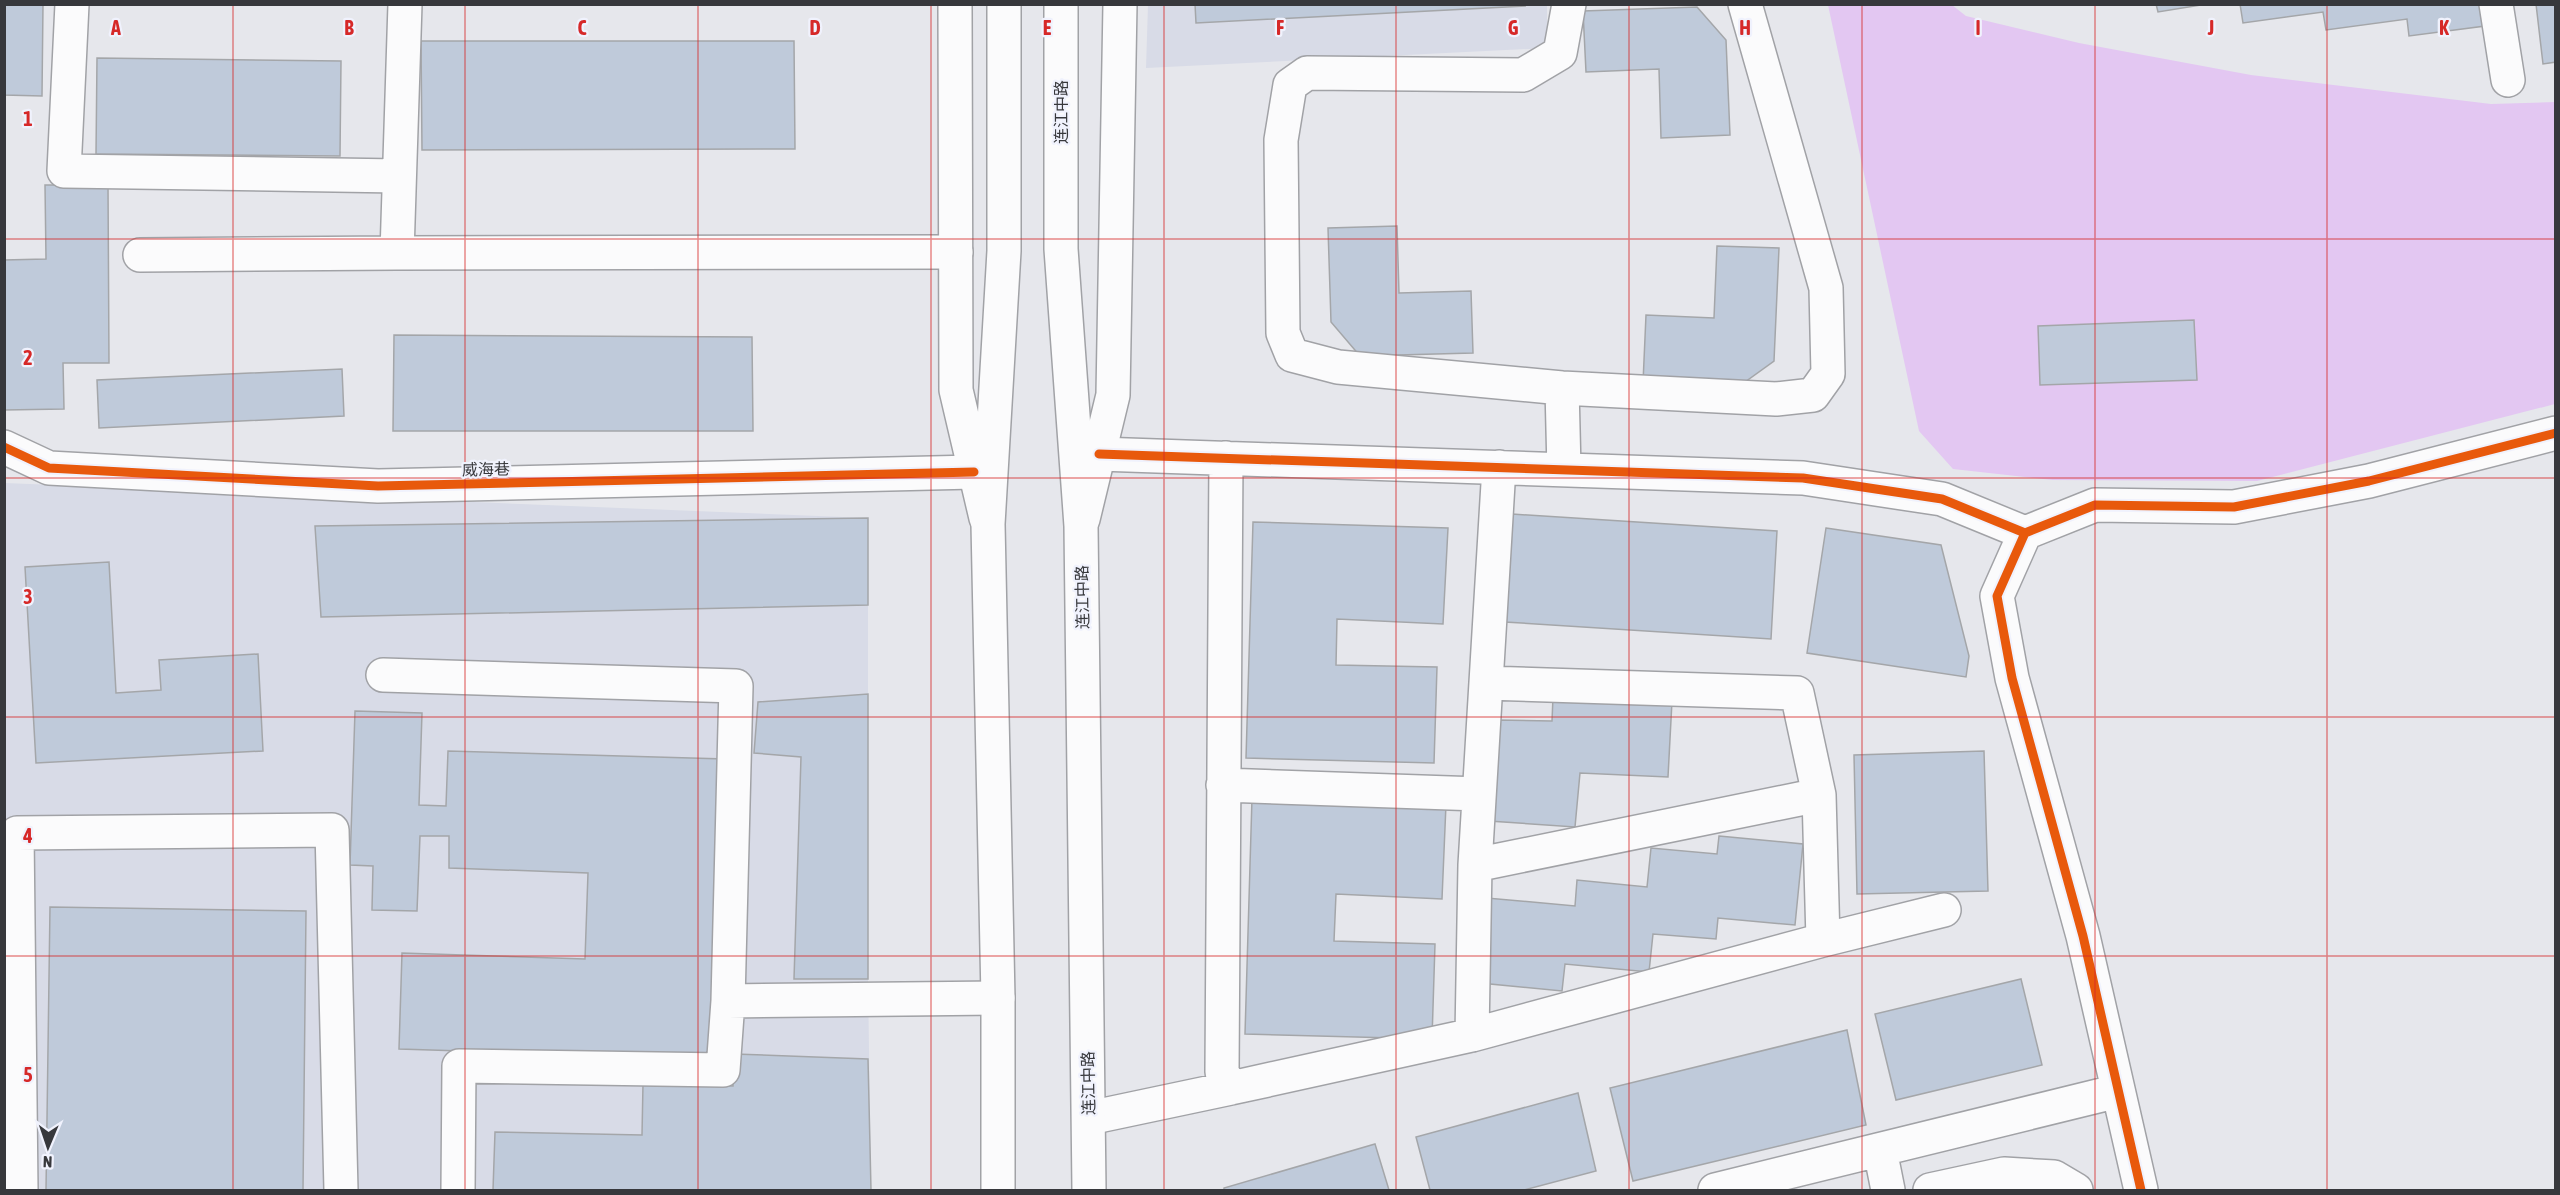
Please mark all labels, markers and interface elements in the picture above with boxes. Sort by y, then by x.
text: A [110,16,121,39]
text: B [344,16,354,39]
text: C [578,16,587,39]
text: D [809,16,821,39]
text: E [1043,16,1052,39]
text: F [1276,16,1284,39]
text: G [1508,16,1519,39]
text: H [1739,16,1751,39]
text: I [1975,16,1981,39]
text: J [2207,16,2214,39]
text: K [2439,16,2449,39]
street label: 连江中路 [1052,80,1070,144]
text: 1 [23,107,33,130]
text: 2 [23,346,33,369]
street label: 威海巷 [462,460,510,478]
street label: 连江中路 [1072,565,1092,629]
text: 3 [23,585,33,608]
text: 4 [22,824,33,847]
street label: 连江中路 [1078,1051,1098,1115]
text: 5 [23,1063,33,1086]
north arrow [18,1117,78,1177]
text: N [42,1153,53,1171]

